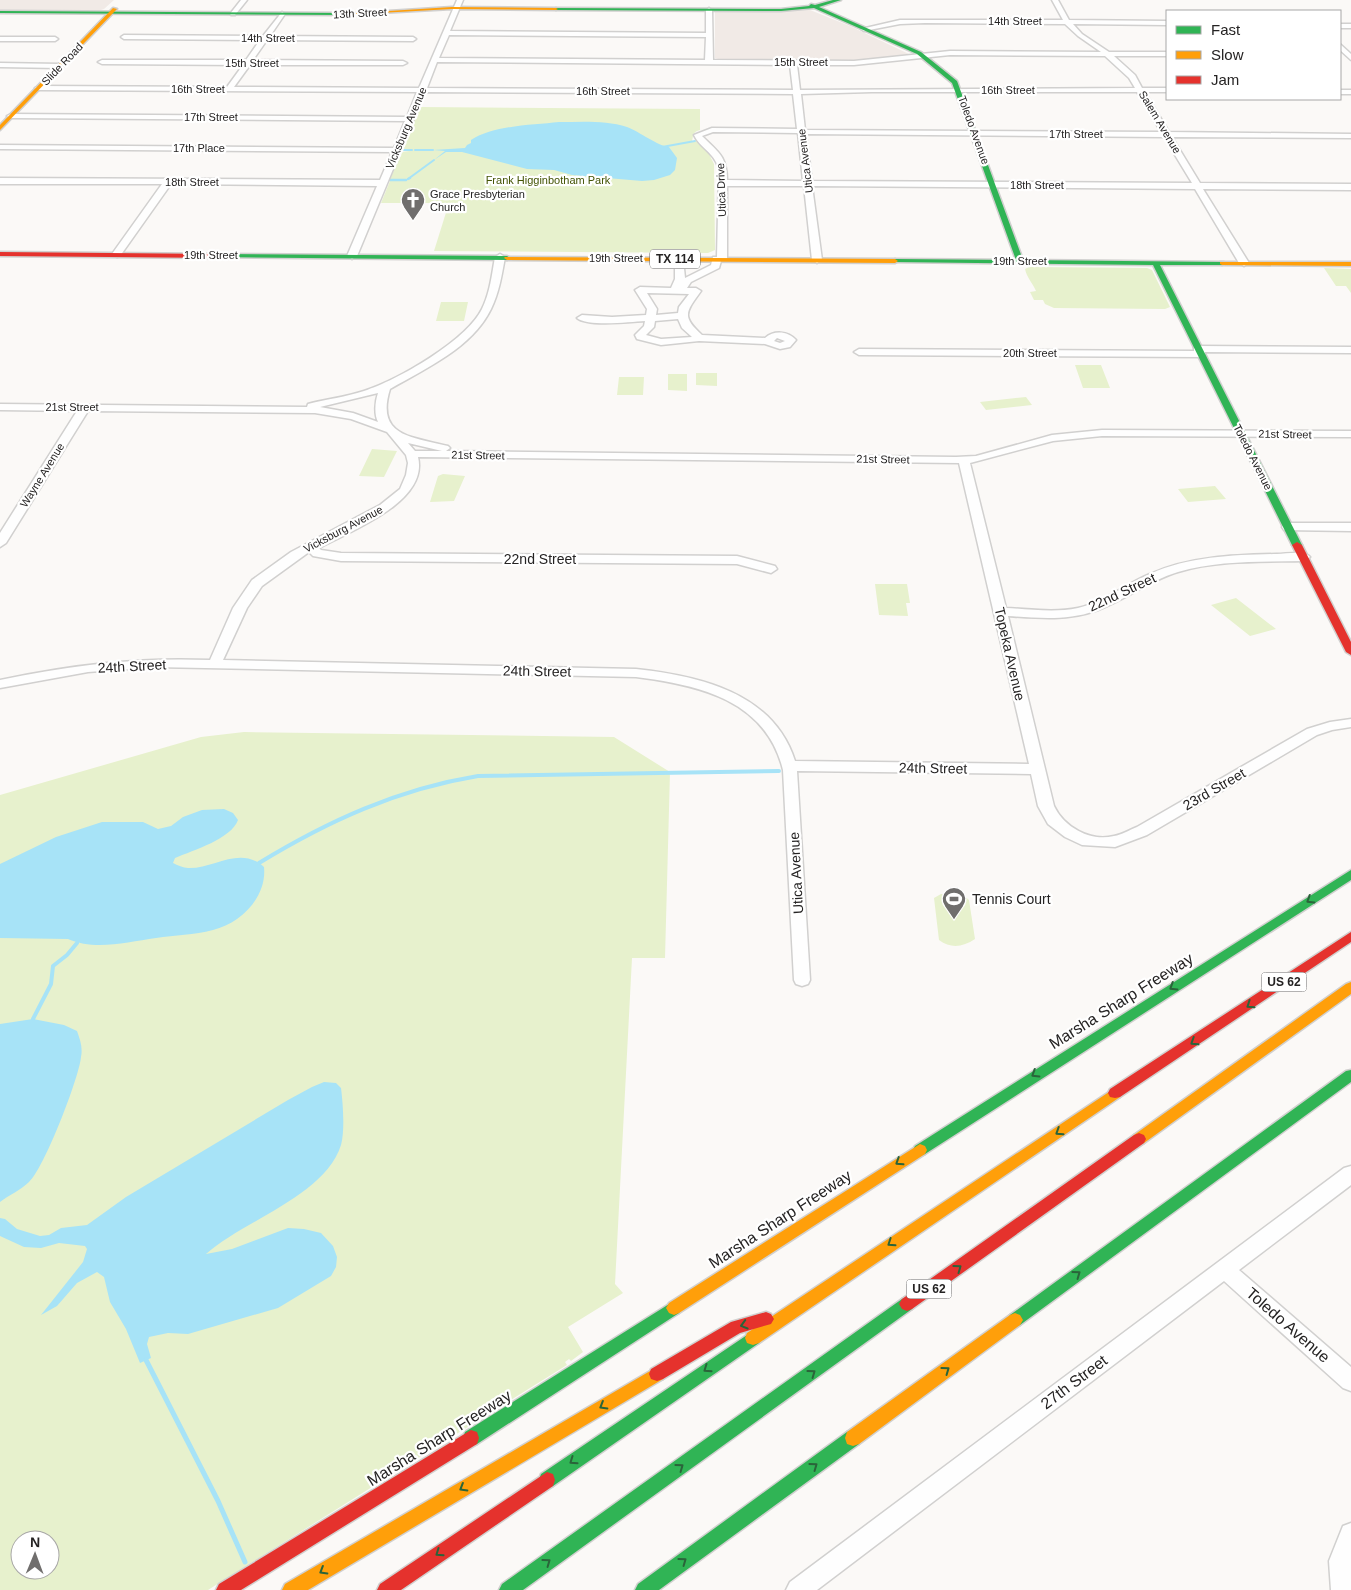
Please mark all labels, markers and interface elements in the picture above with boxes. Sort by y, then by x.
street label: 13th Street [333,6,387,20]
legend [1166,10,1341,100]
street label: 14th Street [988,15,1042,27]
text: Fast [1211,21,1241,38]
street label: 14th Street [241,32,295,44]
street label: Slide Road [39,40,85,88]
text: Slow [1211,46,1244,63]
street label: 15th Street [774,56,828,68]
street label: 15th Street [225,57,279,69]
text: Jam [1211,71,1239,88]
street label: 16th Street [171,83,225,95]
street label: 16th Street [981,84,1035,96]
street label: Vicksburg Avenue [383,85,429,171]
street label: 16th Street [576,85,630,97]
street label: Salem Avenue [1137,89,1183,155]
street label: Toledo Avenue [956,94,992,166]
street label: 17th Street [184,111,238,123]
street label: Utica Avenue [795,128,815,194]
street label: 17th Street [1049,128,1103,140]
street label: 17th Place [173,142,225,154]
street label: Utica Drive [714,163,728,217]
park label: Frank Higginbotham Park [486,174,611,186]
street label: 18th Street [165,176,219,188]
street label: 18th Street [1010,179,1064,191]
church icon: Grace Presbyterian Church [400,187,426,221]
place label: Grace Presbyterian Church [430,188,525,213]
street label: 19th Street [184,249,238,261]
road number: TX 114 [650,250,700,268]
street label: 19th Street [589,252,643,264]
street label: 19th Street [993,255,1047,267]
street label: 20th Street [1003,347,1057,359]
street label: 21st Street [45,401,99,413]
street label: Toledo Avenue [1231,422,1275,492]
street label: 21st Street [1258,428,1312,440]
street label: Wayne Avenue [17,441,67,509]
street label: 21st Street [451,449,505,461]
street label: 21st Street [856,453,910,465]
street label: Vicksburg Avenue [301,503,385,555]
street label: 22nd Street [504,551,576,567]
street label: 22nd Street [1086,569,1158,615]
street label: Topeka Avenue [991,606,1029,703]
street label: 24th Street [97,656,167,676]
street label: 24th Street [503,662,571,680]
street label: 24th Street [899,759,967,777]
street label: 23rd Street [1180,765,1248,813]
street label: Utica Avenue [786,831,806,914]
sports icon: Tennis Court [941,886,967,920]
place label: Tennis Court [972,891,1051,907]
one-way arrow [1306,894,1315,903]
street label: Marsha Sharp Freeway [1046,950,1196,1052]
road number: US 62 [1262,972,1306,992]
one-way arrow [1169,981,1178,990]
one-way arrow [1246,999,1256,1008]
one-way arrow [1190,1036,1199,1046]
one-way arrow [1032,1068,1041,1077]
one-way arrow [1055,1126,1064,1135]
one-way arrow [895,1156,904,1165]
street label: Marsha Sharp Freeway [706,1167,854,1271]
one-way arrow [888,1237,897,1246]
one-way arrow [952,1265,962,1274]
one-way arrow [1071,1271,1081,1280]
road number: US 62 [906,1280,952,1298]
street label: Toledo Avenue [1243,1284,1333,1366]
one-way arrow [740,1319,748,1330]
street label: 27th Street [1038,1351,1111,1412]
one-way arrow [704,1363,713,1372]
one-way arrow [940,1367,950,1376]
one-way arrow [806,1370,816,1379]
street label: Marsha Sharp Freeway [364,1387,514,1489]
one-way arrow [600,1399,609,1409]
one-way arrow [570,1455,579,1464]
one-way arrow [808,1463,817,1471]
one-way arrow [674,1464,683,1473]
one-way arrow [460,1482,469,1492]
north arrow [10,1530,60,1580]
text: N [30,1534,40,1550]
one-way arrow [436,1547,445,1556]
one-way arrow [677,1558,687,1567]
one-way arrow [541,1559,551,1568]
one-way arrow [320,1565,329,1575]

